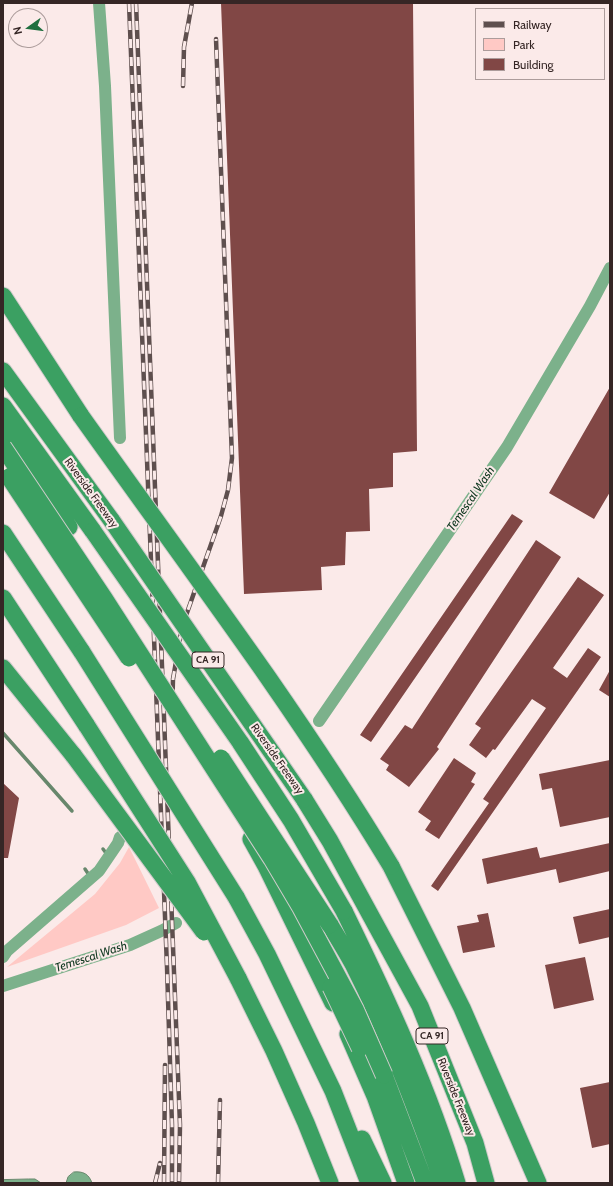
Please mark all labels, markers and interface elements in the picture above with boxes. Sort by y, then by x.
north arrow [8,8,48,48]
legend [475,8,605,80]
text: Railway [513,17,551,32]
text: N [10,25,25,36]
text: Park [513,37,535,52]
text: Building [513,57,554,72]
street label: Riverside Freeway [61,456,121,530]
water label: Temescal Wash [444,464,498,534]
road number: CA 91 [192,652,224,668]
street label: Riverside Freeway [248,721,306,797]
water label: Temescal Wash [53,939,129,975]
road number: CA 91 [416,1028,448,1044]
street label: Riverside Freeway [434,1056,478,1138]

